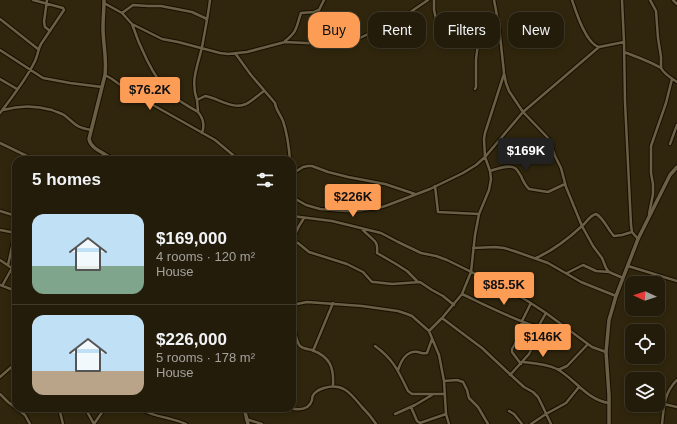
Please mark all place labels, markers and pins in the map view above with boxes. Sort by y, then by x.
pin: $76.2K [117,77,183,111]
pin: $169K [498,138,554,172]
pin: $226K [325,184,381,218]
pin: $85.5K [471,272,537,306]
pin: $146K [515,324,571,358]

